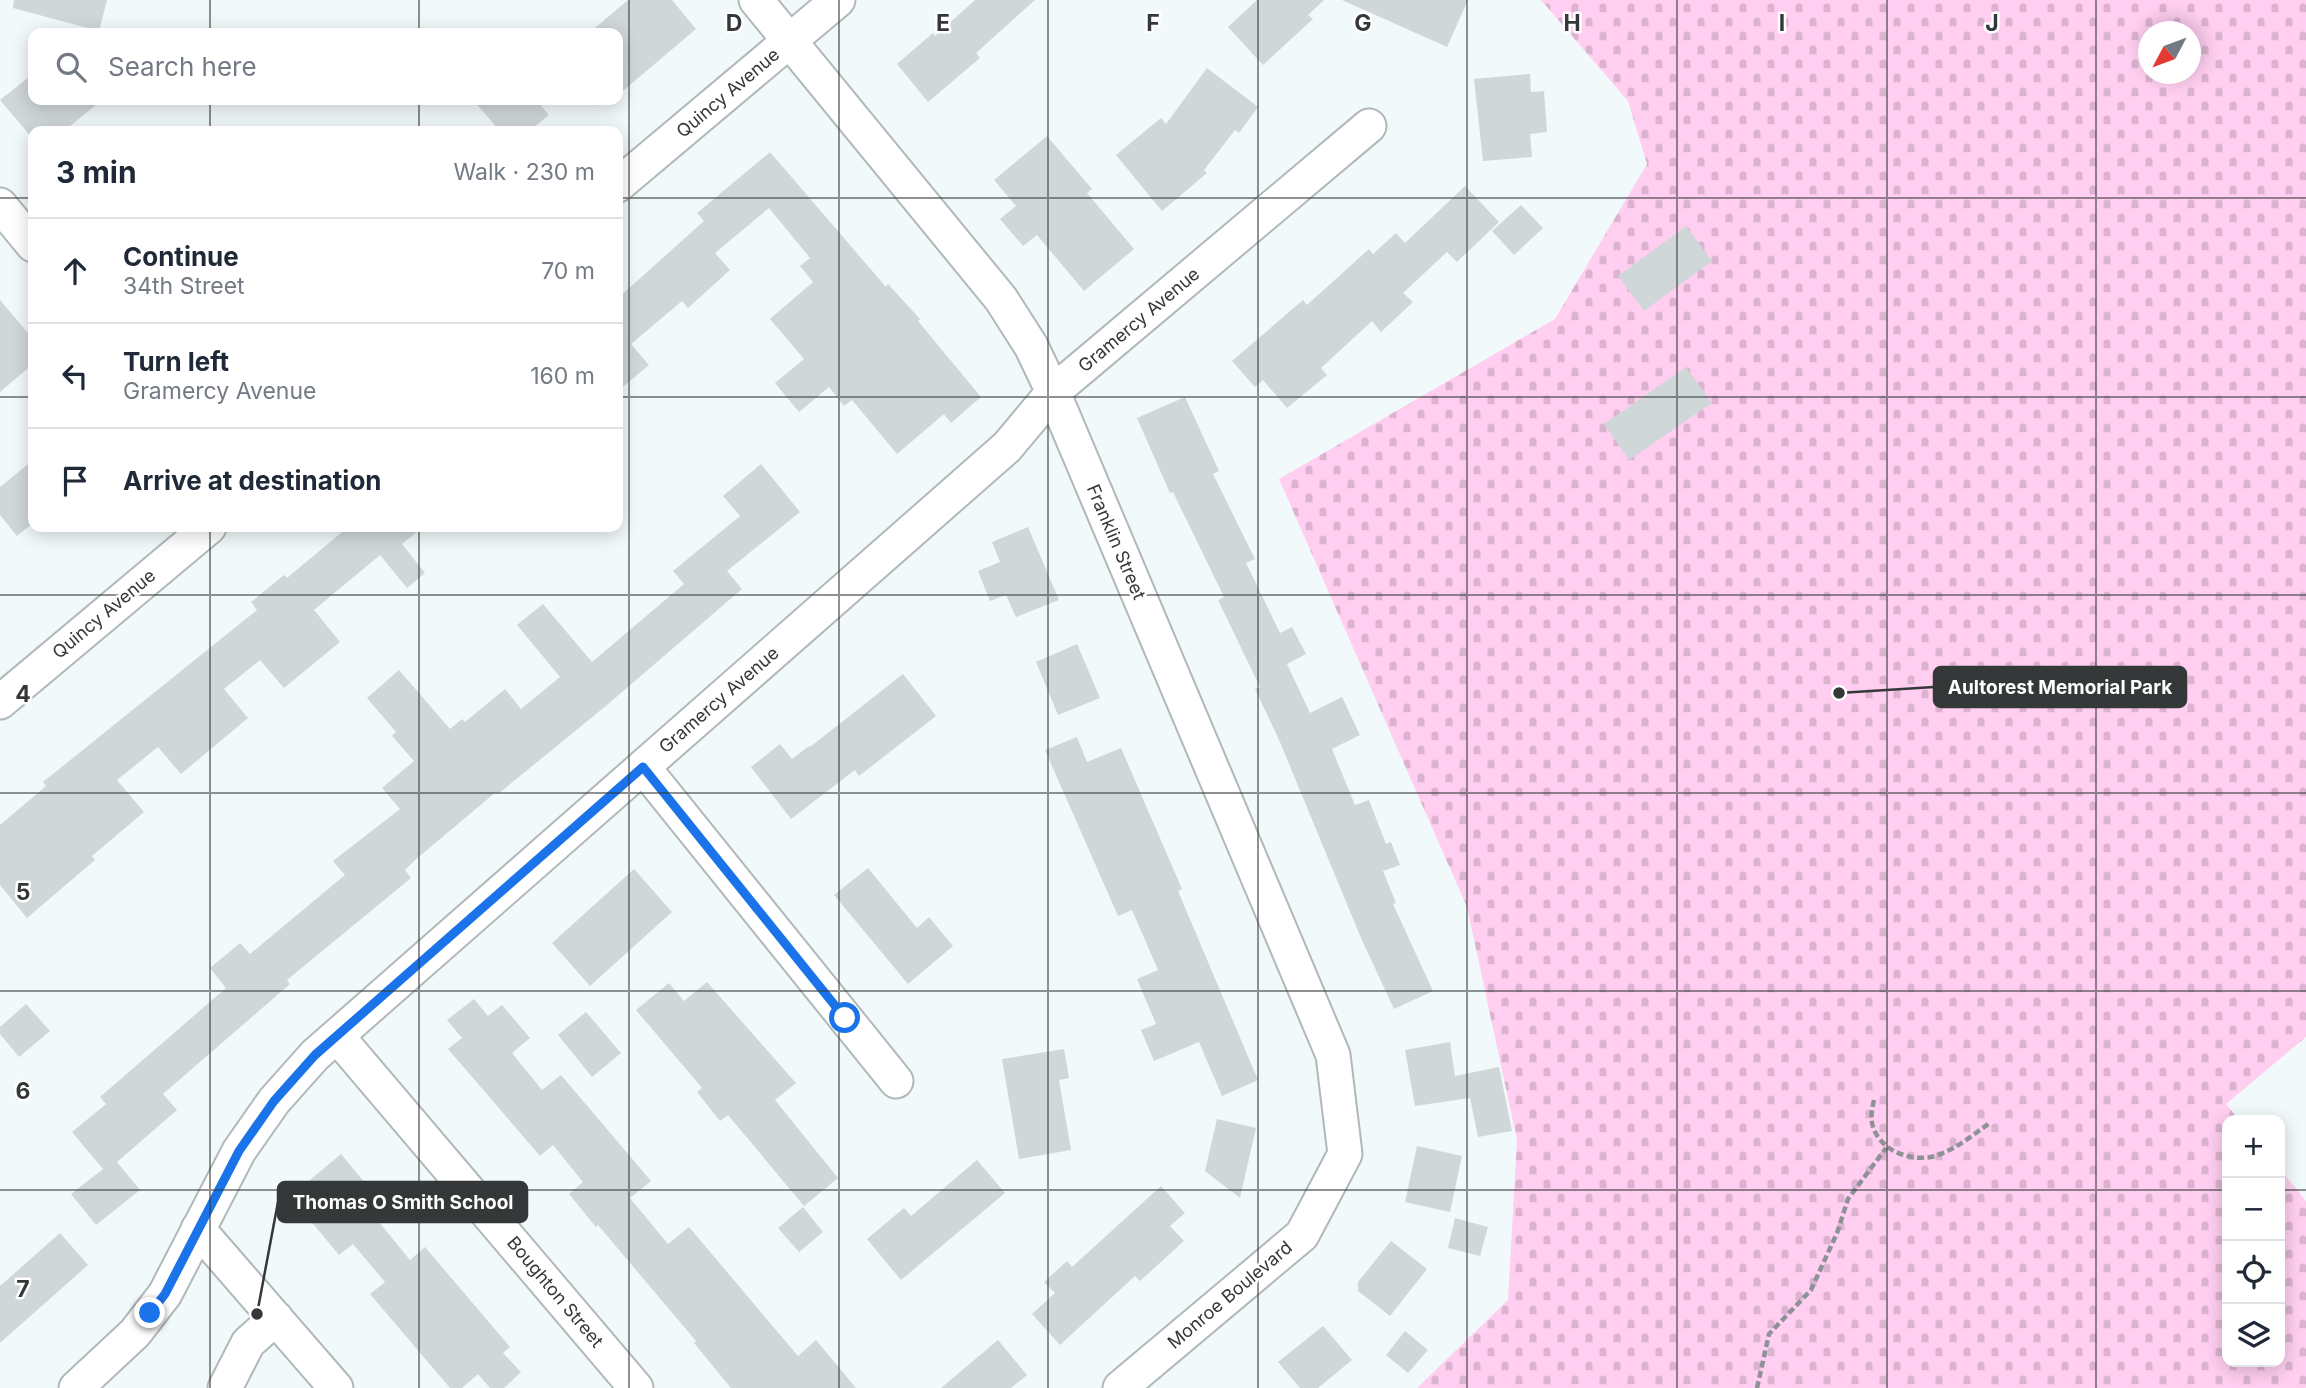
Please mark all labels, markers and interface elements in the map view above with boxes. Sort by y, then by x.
text: D [726,9,742,37]
text: E [936,9,950,37]
text: F [1146,9,1160,37]
text: G [1354,9,1372,37]
text: H [1563,9,1581,37]
text: I [1779,9,1785,37]
text: J [1985,9,1999,37]
north arrow [2138,21,2201,84]
search box [28,28,623,105]
street label: Quincy Avenue [672,44,783,142]
icon: search [52,48,90,86]
text: Search here [108,51,257,82]
text: 3 min [56,154,137,190]
text: Walk · 230 m [453,158,595,186]
text: Continue [123,241,239,272]
icon: ahead [56,252,94,290]
text: 70 m [541,257,595,285]
street label: Gramercy Avenue [1074,263,1203,376]
text: 34th Street [123,272,245,300]
text: Turn left [123,346,229,377]
icon: left [56,357,94,395]
text: 160 m [530,362,595,390]
text: Gramercy Avenue [123,377,316,405]
icon: arrive [56,462,94,500]
text: Arrive at destination [123,465,382,496]
street label: Franklin Street [1083,481,1150,602]
street label: Quincy Avenue [48,565,159,663]
street label: Gramercy Avenue [655,642,783,757]
callout: Aultorest Memorial Park [1934,667,2186,707]
text: Aultorest Memorial Park [1948,676,2172,699]
text: 4 [15,680,31,708]
text: 5 [16,878,30,906]
route start [829,1002,860,1033]
text: 6 [16,1077,30,1105]
map controls [2222,1115,2285,1367]
button: + [2222,1115,2285,1178]
button: − [2222,1178,2285,1241]
callout: Thomas O Smith School [278,1182,527,1222]
text: Thomas O Smith School [293,1191,513,1214]
street label: Boughton Street [503,1232,608,1351]
street label: Monroe Boulevard [1163,1236,1296,1353]
button: locate [2222,1241,2285,1304]
text: 7 [16,1275,30,1303]
route end [134,1297,165,1328]
button: layers [2222,1304,2285,1367]

